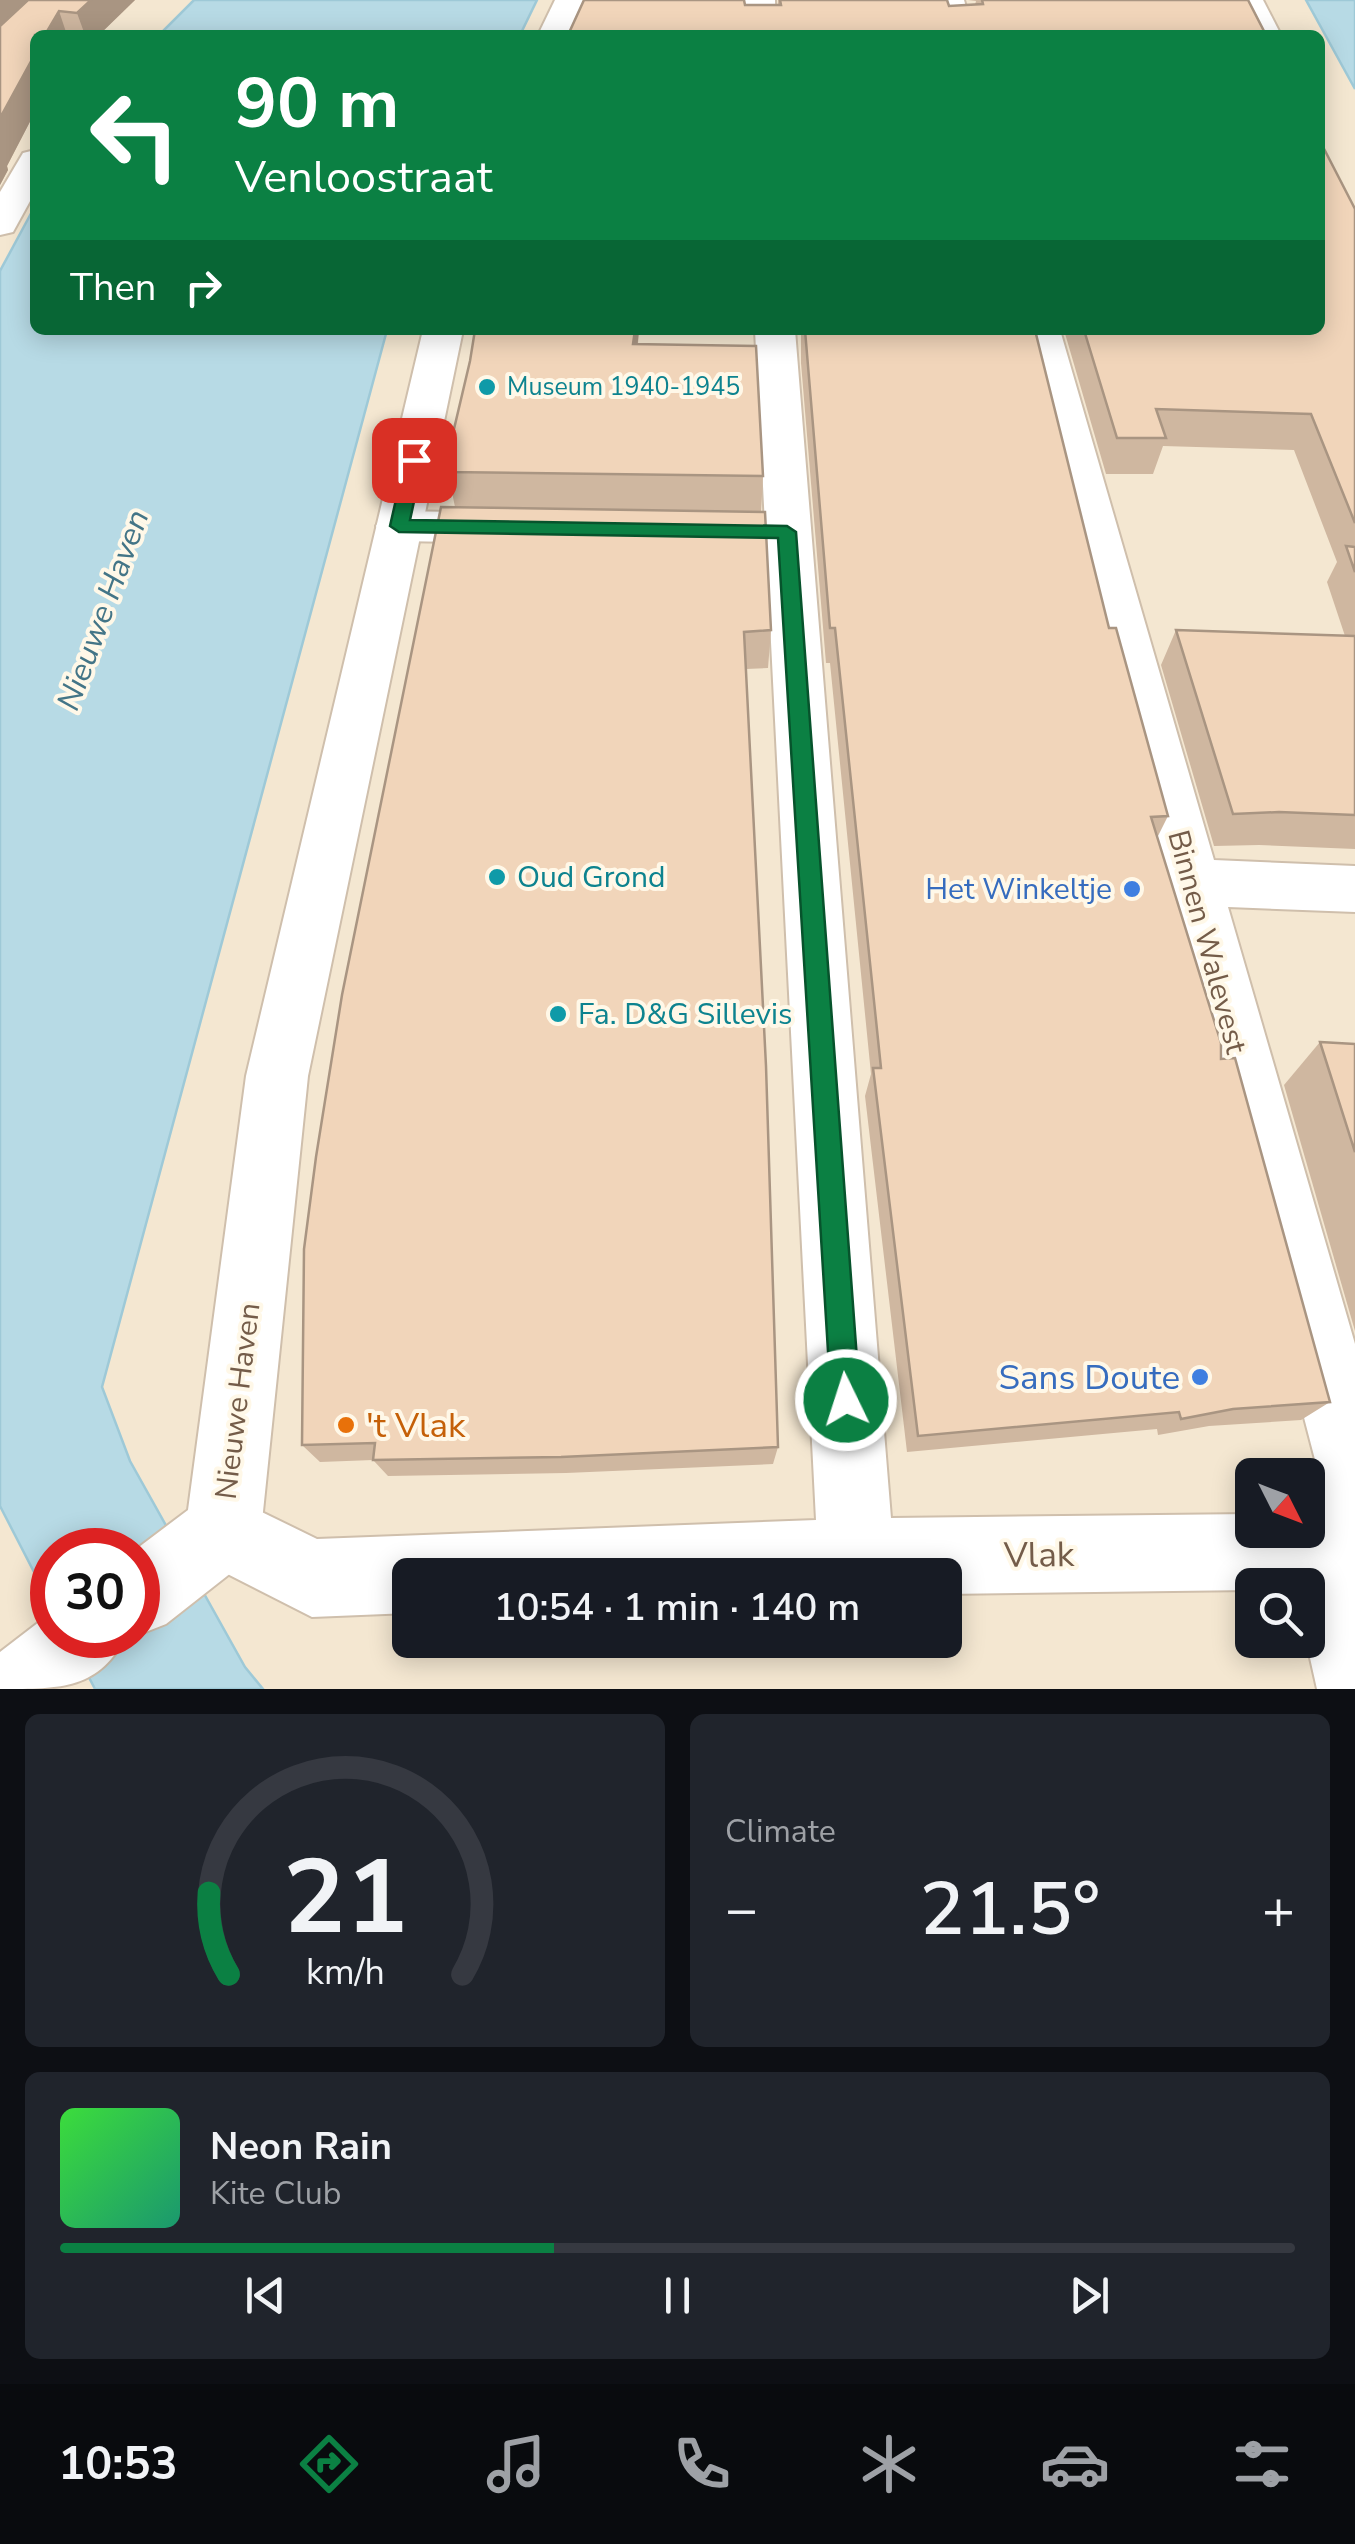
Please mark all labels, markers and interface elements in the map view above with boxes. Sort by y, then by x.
text: 90 m [235,56,399,152]
icon: left [70,70,200,200]
text: Venloostraat [235,147,493,208]
icon: right [176,260,231,315]
text: Then [70,262,156,313]
place label: Museum 1940-1945 [507,370,740,404]
marker: Museum 1940-1945 [476,376,498,398]
pin [372,418,457,503]
icon: arrive [387,433,442,488]
water label: Nieuwe Haven [47,504,159,716]
street label: Binnen Walevest [1157,826,1257,1059]
place label: Oud Grond [517,857,666,898]
marker: Oud Grond [486,866,508,888]
place label: Het Winkeltje [925,869,1112,910]
marker: Het Winkeltje [1121,878,1143,900]
place label: Fa. D&G Sillevis [578,994,792,1035]
marker: Fa. D&G Sillevis [547,1003,569,1025]
street label: Nieuwe Haven [206,1301,270,1501]
position arrow [794,1348,898,1452]
place label: Sans Doute [998,1354,1180,1401]
marker: Sans Doute [1189,1366,1211,1388]
place label: 't Vlak [366,1402,466,1449]
marker: 't Vlak [335,1414,357,1436]
north arrow [1235,1458,1325,1548]
map controls [1235,1458,1325,1658]
speed limit sign: 30 [30,1528,160,1658]
street label: Vlak [1002,1531,1075,1579]
button: search [1235,1568,1325,1658]
text: 10:54 · 1 min · 140 m [494,1582,860,1633]
text: Climate [725,1810,836,1853]
text: 21 [283,1827,407,1969]
text: 21.5° [920,1858,1100,1960]
text: − [725,1872,758,1947]
text: + [1262,1872,1295,1947]
text: km/h [306,1948,384,1997]
text: Neon Rain [210,2121,392,2172]
text: Kite Club [210,2172,341,2215]
icon: previous [238,2268,293,2323]
icon: pause [650,2268,705,2323]
icon: next [1062,2268,1117,2323]
icon: directions [294,2429,364,2499]
icon: music [481,2429,551,2499]
icon: phone [667,2429,737,2499]
icon: climate [854,2429,924,2499]
icon: car [1040,2429,1110,2499]
icon: filters [1227,2429,1297,2499]
text: 10:53 [58,2434,177,2495]

